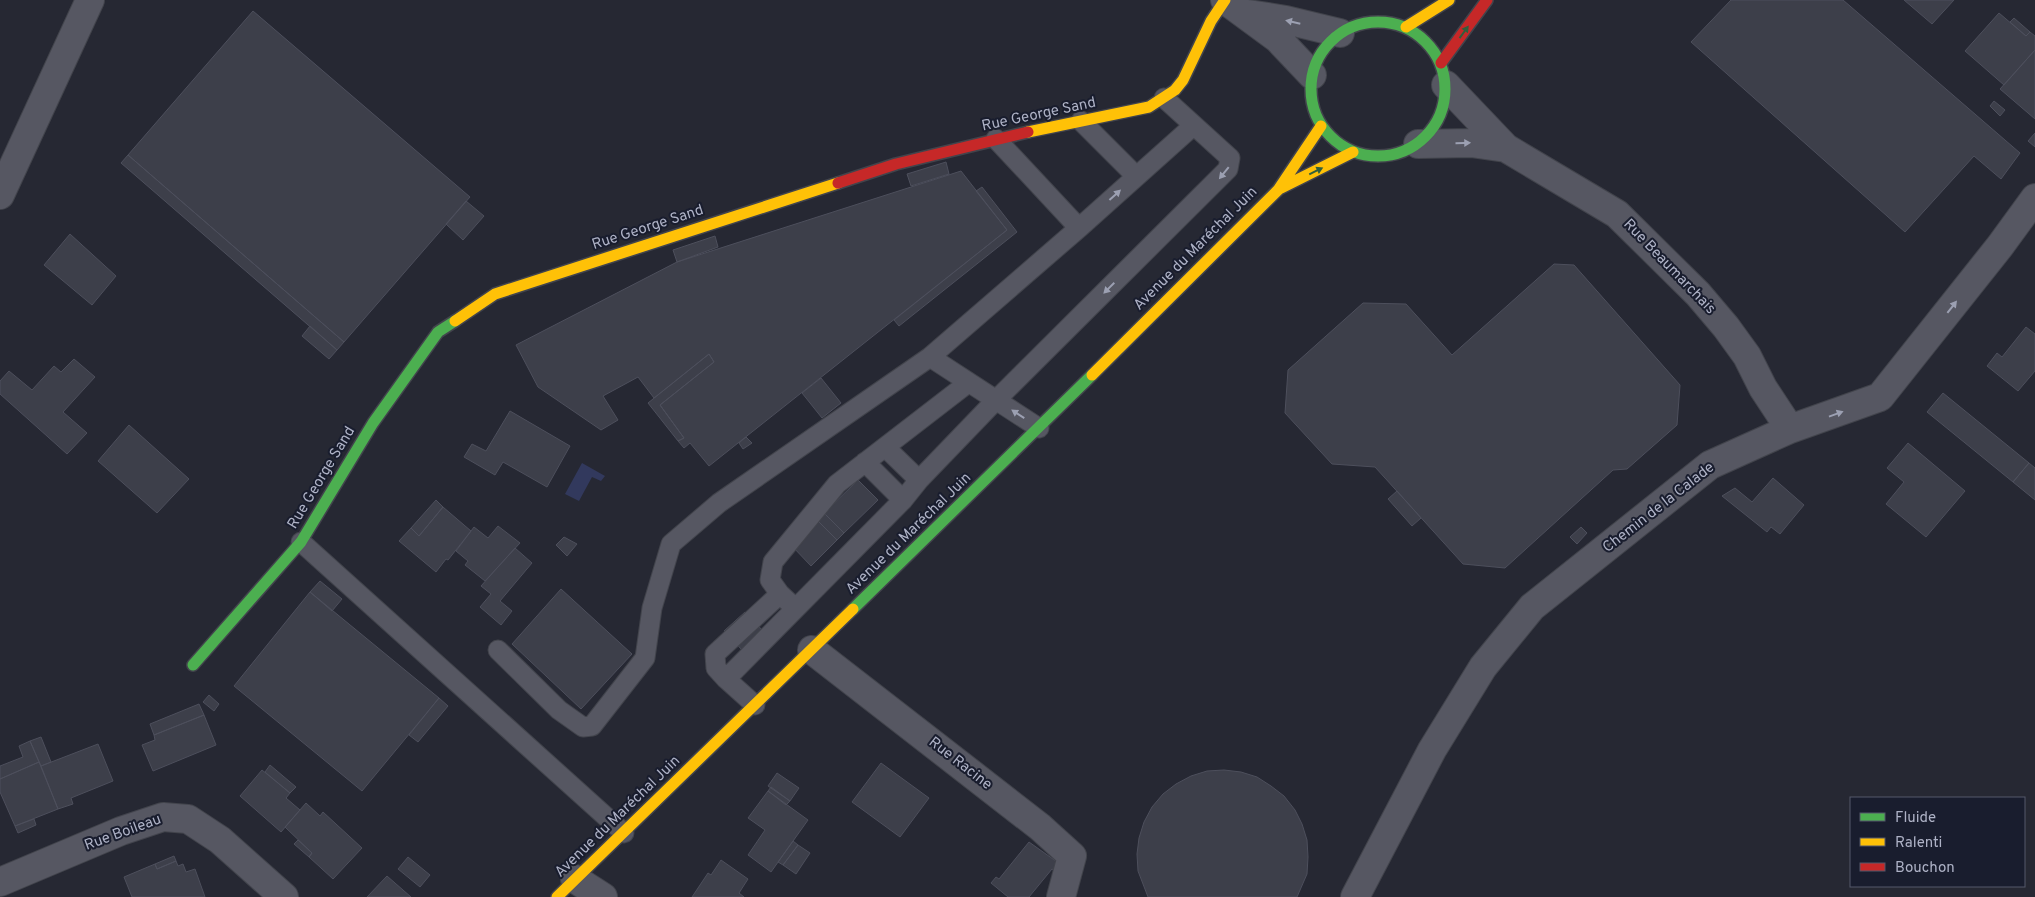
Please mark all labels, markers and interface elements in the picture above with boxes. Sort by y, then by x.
one-way arrow [1285,18,1300,26]
one-way arrow [1459,25,1469,39]
street label: Rue George Sand [980,94,1098,136]
one-way arrow [1455,139,1471,147]
one-way arrow [1218,166,1229,179]
one-way arrow [1309,167,1323,175]
street label: Avenue du Maréchal Juin [1130,183,1262,315]
one-way arrow [1109,189,1121,201]
street label: Rue George Sand [590,201,706,255]
street label: Rue Beaumarchais [1619,215,1719,319]
one-way arrow [1103,282,1115,294]
one-way arrow [1946,301,1957,314]
one-way arrow [1011,409,1024,419]
one-way arrow [1829,409,1844,417]
street label: Rue George Sand [284,423,360,533]
street label: Chemin de la Calade [1599,458,1719,558]
street label: Avenue du Maréchal Juin [842,469,976,599]
street label: Rue Racine [924,733,996,795]
street label: Avenue du Maréchal Juin [551,752,685,882]
legend [1850,797,2025,887]
text: Fluide [1895,809,1936,828]
street label: Rue Boileau [82,810,164,856]
text: Ralenti [1895,834,1942,853]
text: Bouchon [1895,859,1955,878]

